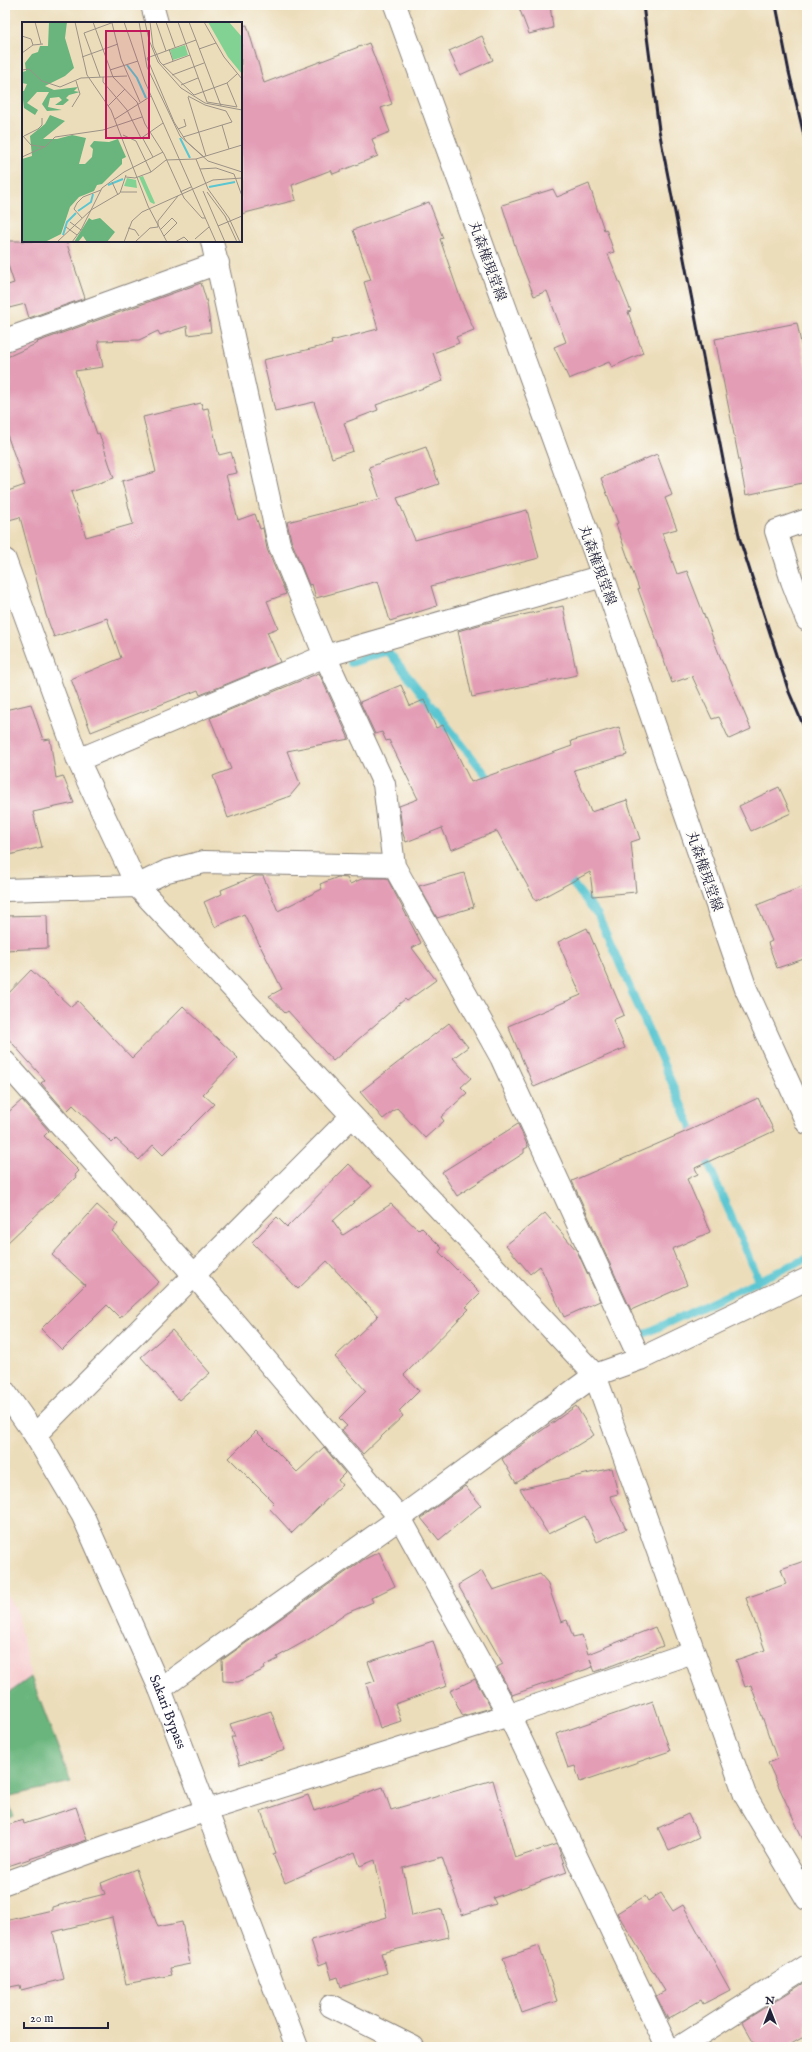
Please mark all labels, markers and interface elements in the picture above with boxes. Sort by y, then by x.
inset map [22,22,242,242]
street label: 丸森権現堂線 [464,219,510,304]
street label: 丸森権現堂線 [574,523,620,608]
street label: 丸森権現堂線 [682,829,726,914]
street label: Sakari Bypass [145,1672,190,1752]
north arrow [750,1990,790,2030]
text: N [764,1994,775,2008]
scale bar [24,2004,108,2030]
text: 20 m [30,2011,53,2026]

